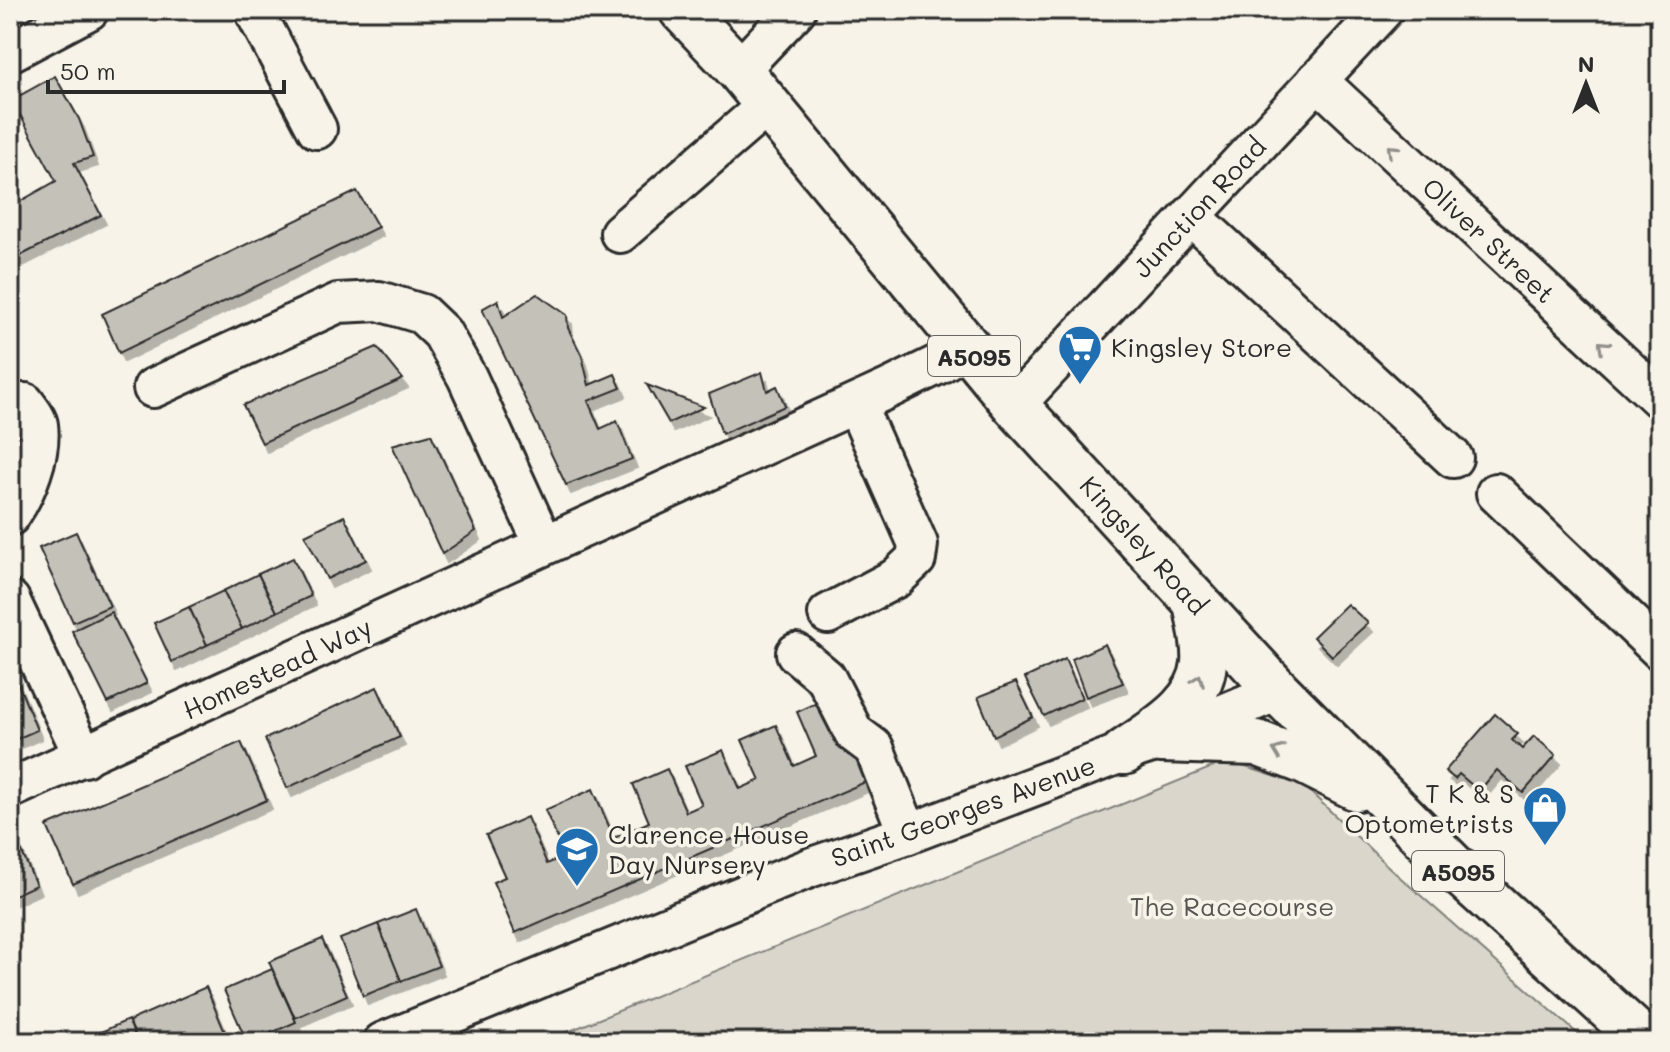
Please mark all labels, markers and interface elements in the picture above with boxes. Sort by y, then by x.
scale bar [48,44,284,94]
north arrow [1546,44,1626,124]
text: N [1578,49,1594,78]
text: 50 m [60,55,116,86]
street label: Junction Road [1125,129,1273,285]
one-way arrow [1387,145,1402,159]
street label: Oliver Street [1416,170,1562,310]
supermarket icon: Kingsley Store [1056,323,1104,386]
place label: Kingsley Store [1111,330,1292,364]
road number: A5095 [928,336,1020,376]
one-way arrow [1598,341,1612,356]
street label: Kingsley Road [1073,469,1215,621]
street label: Homestead Way [177,609,377,727]
one-way arrow [1188,674,1205,688]
one-way arrow [1272,744,1286,761]
street label: Saint Georges Avenue [826,747,1100,875]
place label: T K & S Optometrists [1345,776,1514,840]
shop icon: T K & S Optometrists [1521,784,1569,847]
place label: Clarence House Day Nursery [608,817,809,881]
school or university icon: Clarence House Day Nursery [553,825,601,888]
road number: A5095 [1412,851,1504,891]
park label: The Racecourse [1130,889,1334,923]

